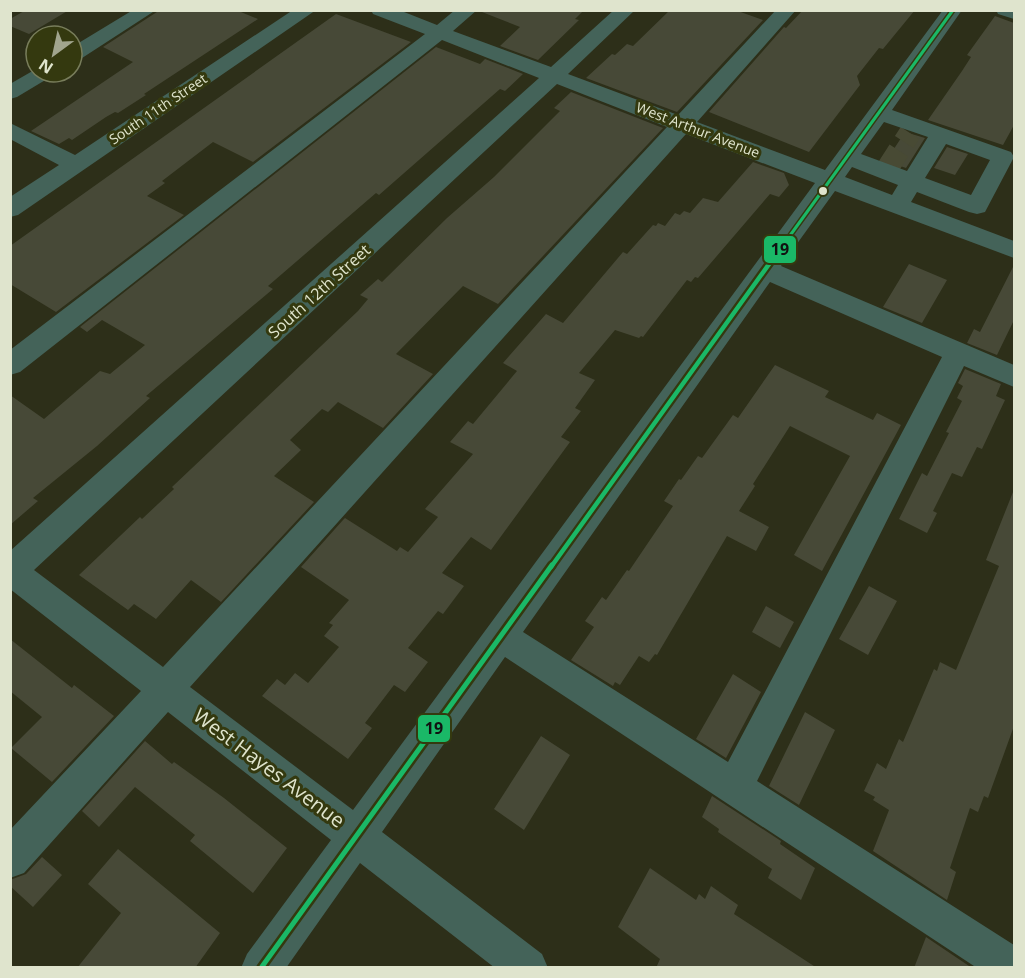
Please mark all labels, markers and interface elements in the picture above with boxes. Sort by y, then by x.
north arrow [24,24,84,84]
text: N [34,54,57,79]
street label: South 11th Street [105,69,210,148]
street label: West Arthur Avenue [634,97,763,162]
unlabelled marker [817,185,829,197]
line badge: 19 [763,235,797,264]
text: 19 [771,238,789,260]
street label: South 12th Street [263,239,375,343]
street label: West Hayes Avenue [188,702,351,833]
line badge: 19 [417,714,451,743]
text: 19 [425,717,443,739]

